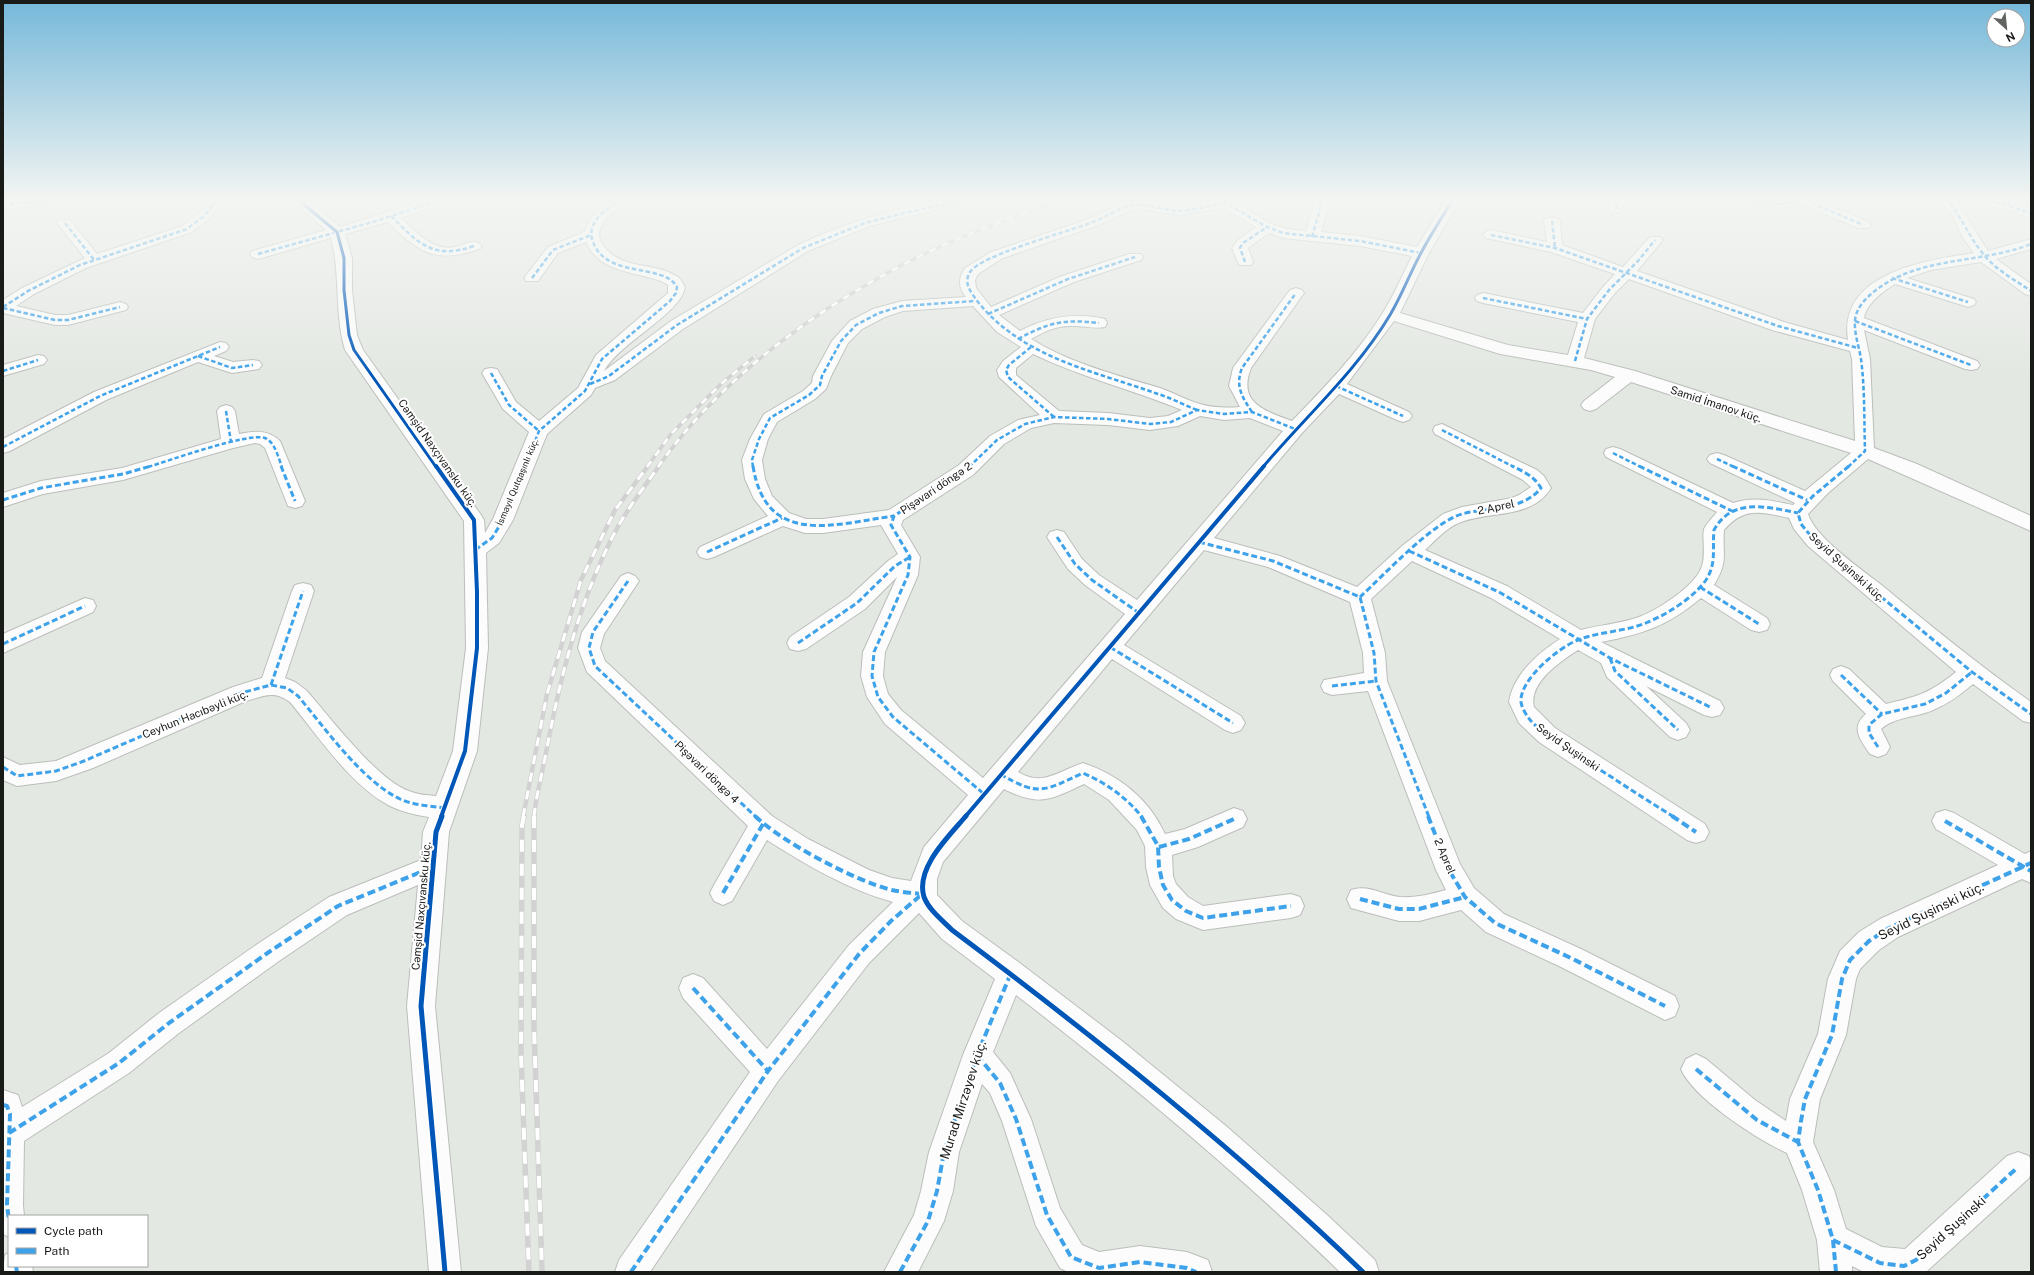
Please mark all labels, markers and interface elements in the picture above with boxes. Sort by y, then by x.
north arrow [1986,8,2026,48]
text: N [2004,30,2017,44]
street label: Samid İmanov küç. [1669,383,1763,425]
street label: Cəmşid Naxçıvansku küç. [395,397,480,510]
street label: İsmayıl Qutqaşınlı küç. [494,437,540,527]
street label: Pişəvari döngə 2 [898,459,975,517]
street label: 2 Aprel [1476,497,1516,517]
street label: Seyid Şuşinski küç. [1806,530,1887,605]
street label: Ceyhun Hacıbəyli küç. [141,687,250,742]
street label: Seyid Şuşinski [1534,721,1602,774]
street label: Pişəvari döngə 4 [672,739,741,806]
street label: 2 Aprel [1432,836,1458,876]
street label: Cəmşid Naxçıvansku küç. [409,841,434,971]
street label: Seyid Şuşinski küç. [1876,879,1986,943]
street label: Murad Mirzəyev küç. [937,1039,989,1161]
street label: Seyid Şuşinski [1913,1193,1989,1263]
legend [8,1215,148,1267]
text: Cycle path [44,1224,103,1238]
text: Path [44,1244,70,1258]

